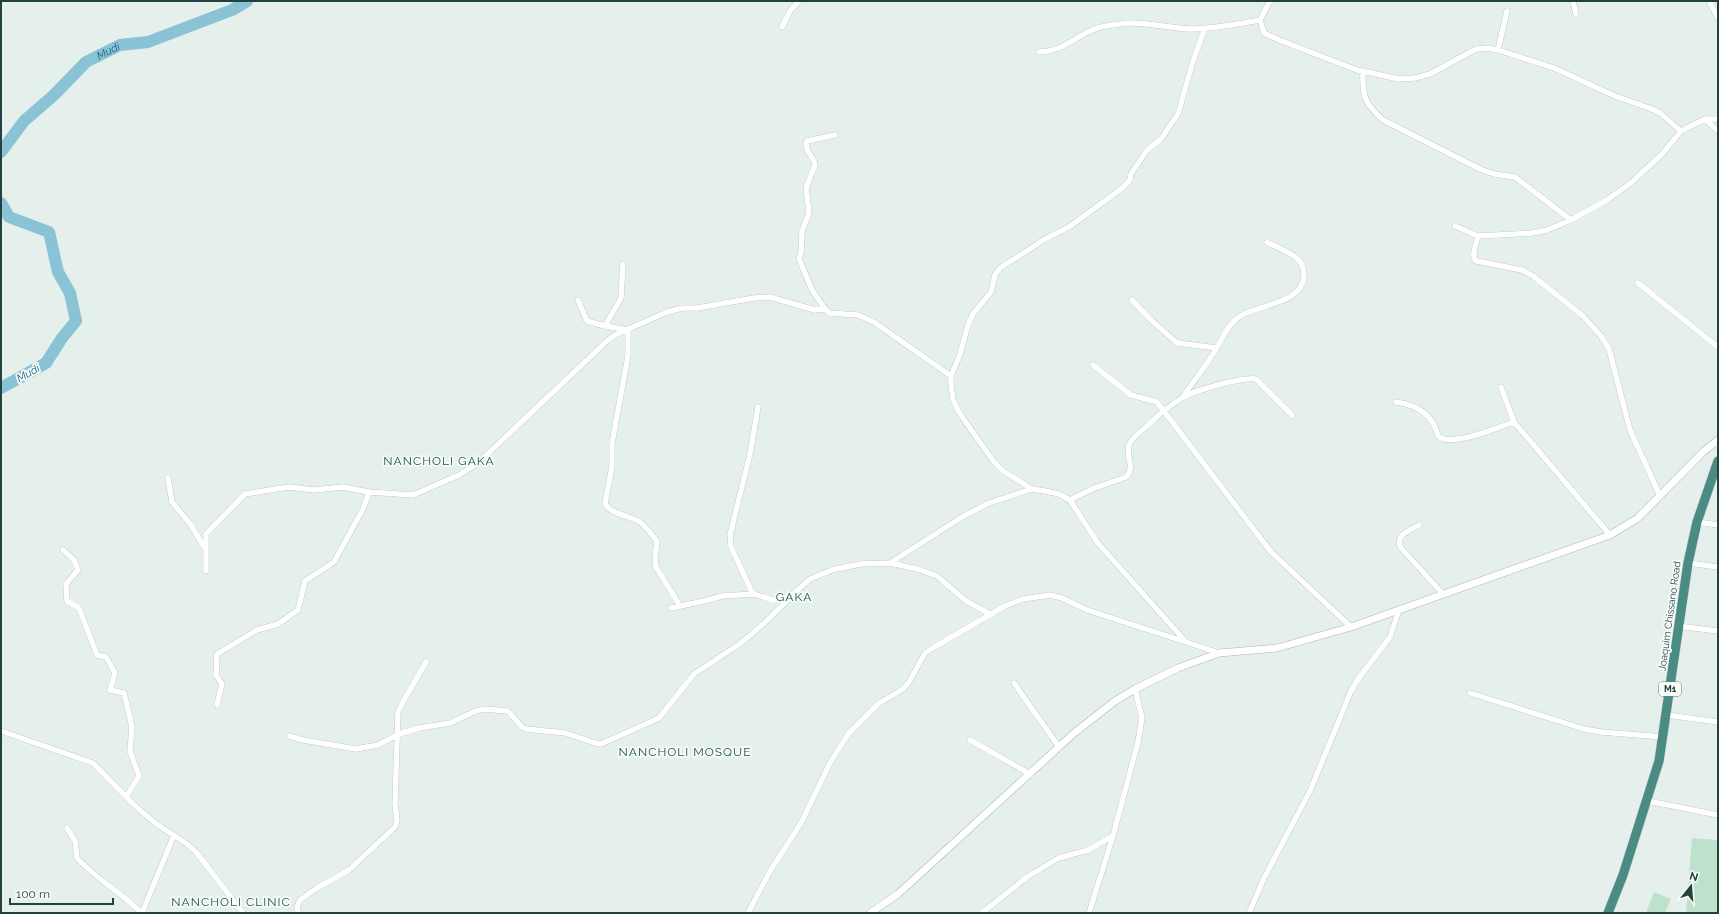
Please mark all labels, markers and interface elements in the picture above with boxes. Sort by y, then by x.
water label: Mudi [95,40,123,63]
water label: Mudi [14,362,43,385]
district label: NANCHOLI GAKA [383,454,495,468]
street label: Joaquim Chissano Road [1656,561,1683,672]
district label: GAKA [776,590,812,604]
road number: M1 [1659,682,1681,696]
district label: NANCHOLI MOSQUE [619,745,751,759]
north arrow [1671,866,1711,906]
text: N [1688,869,1700,884]
scale bar [10,880,113,906]
text: 100 m [16,887,50,901]
district label: NANCHOLI CLINIC [171,895,291,909]

